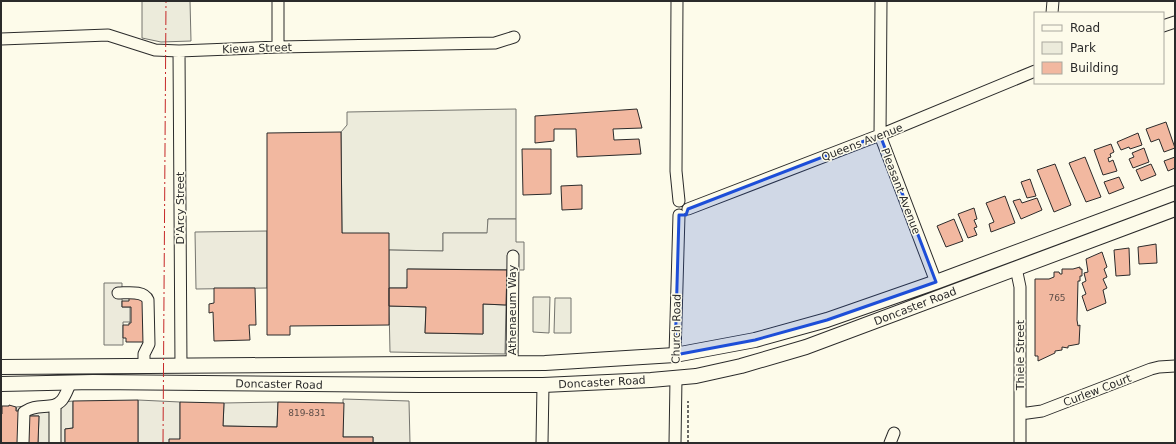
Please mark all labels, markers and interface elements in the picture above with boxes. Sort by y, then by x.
legend [1034,12,1164,84]
text: Road [1070,21,1100,35]
street label: Kiewa Street [222,41,293,56]
text: Park [1070,41,1096,55]
text: Building [1070,61,1119,75]
street label: Queens Avenue [820,121,905,164]
street label: Pleasant Avenue [878,146,923,236]
street label: D'Arcy Street [174,171,187,244]
street label: Athenaeum Way [506,264,519,355]
street label: Doncaster Road [872,285,958,328]
house number: 765 [1048,293,1066,303]
street label: Church Road [669,294,684,364]
street label: Thiele Street [1014,319,1027,391]
street label: Curlew Court [1061,371,1134,409]
street label: Doncaster Road [558,374,646,391]
street label: Doncaster Road [235,377,323,392]
house number: 819-831 [288,408,326,418]

